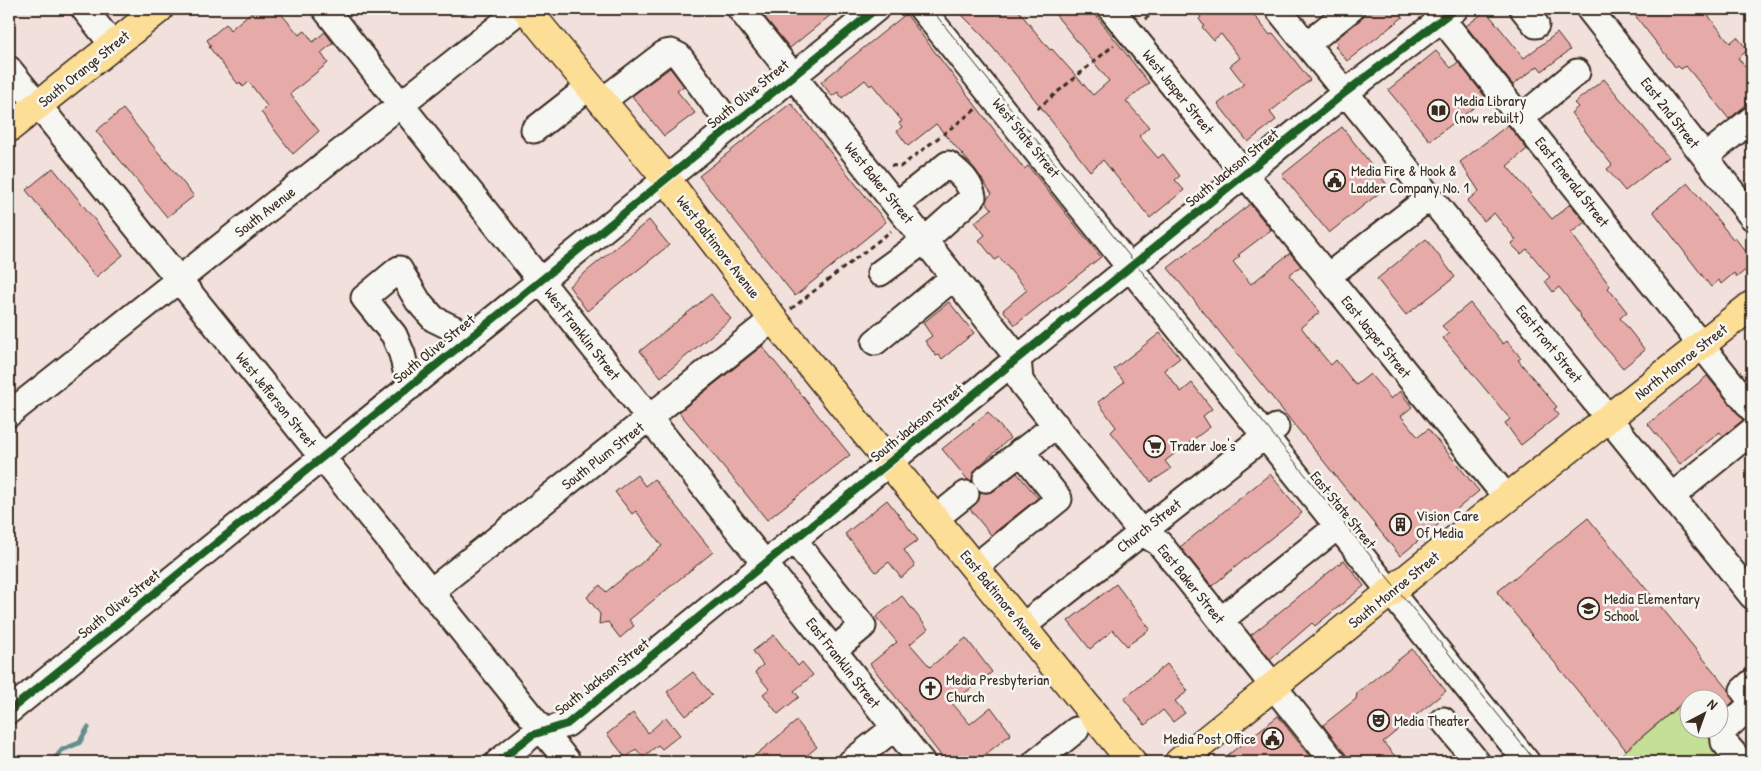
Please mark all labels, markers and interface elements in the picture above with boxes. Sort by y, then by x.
street label: South Orange Street [34,25,134,112]
street label: West Jasper Street [1138,45,1220,139]
street label: South Olive Street [702,53,794,133]
street label: East 2nd Street [1636,73,1705,153]
place label: Media Library (now rebuilt) [1454,90,1526,128]
street label: West State Street [988,93,1066,183]
library icon: Media Library (now rebuilt) [1426,98,1450,122]
street label: South Jackson Street [1181,123,1283,212]
street label: East Emerald Street [1530,132,1615,232]
street label: West Baker Street [840,137,919,229]
place label: Media Fire & Hook & Ladder Company No. 1 [1351,160,1469,198]
public building icon: Media Fire & Hook & Ladder Company No. 1 [1323,168,1347,192]
street label: South Avenue [230,181,299,242]
street label: West Baltimore Avenue [672,191,765,302]
street label: West Franklin Street [540,283,626,385]
street label: East Jasper Street [1337,291,1417,383]
street label: East Front Street [1511,300,1588,388]
street label: South Olive Street [388,308,480,388]
street label: North Monroe Street [1630,318,1732,405]
street label: West Jefferson Street [231,347,322,453]
street label: South Jackson Street [866,378,968,467]
street label: South Plum Street [557,416,649,495]
supermarket icon: Trader Joe's [1142,434,1166,458]
place label: Trader Joe's [1170,435,1236,456]
street label: East State Street [1306,466,1382,554]
street label: Church Street [1112,493,1186,558]
place label: Vision Care Of Media [1416,505,1479,543]
building icon: Vision Care Of Media [1388,513,1412,537]
street label: East Baker Street [1153,539,1231,629]
street label: East Baltimore Avenue [956,546,1049,654]
street label: South Monroe Street [1344,546,1444,633]
street label: South Olive Street [73,563,165,643]
place label: Media Elementary School [1604,588,1700,626]
school or university icon: Media Elementary School [1576,596,1600,620]
street label: East Franklin Street [801,613,886,713]
street label: South Jackson Street [550,633,654,720]
place label: Media Presbyterian Church [946,669,1050,707]
church icon: Media Presbyterian Church [918,677,942,701]
north arrow [1678,688,1728,738]
text: N [1704,694,1722,714]
theatre icon: Media Theater [1366,709,1390,733]
place label: Media Theater [1394,710,1470,731]
public building icon: Media Post Office [1260,727,1284,751]
place label: Media Post Office [1164,728,1256,749]

